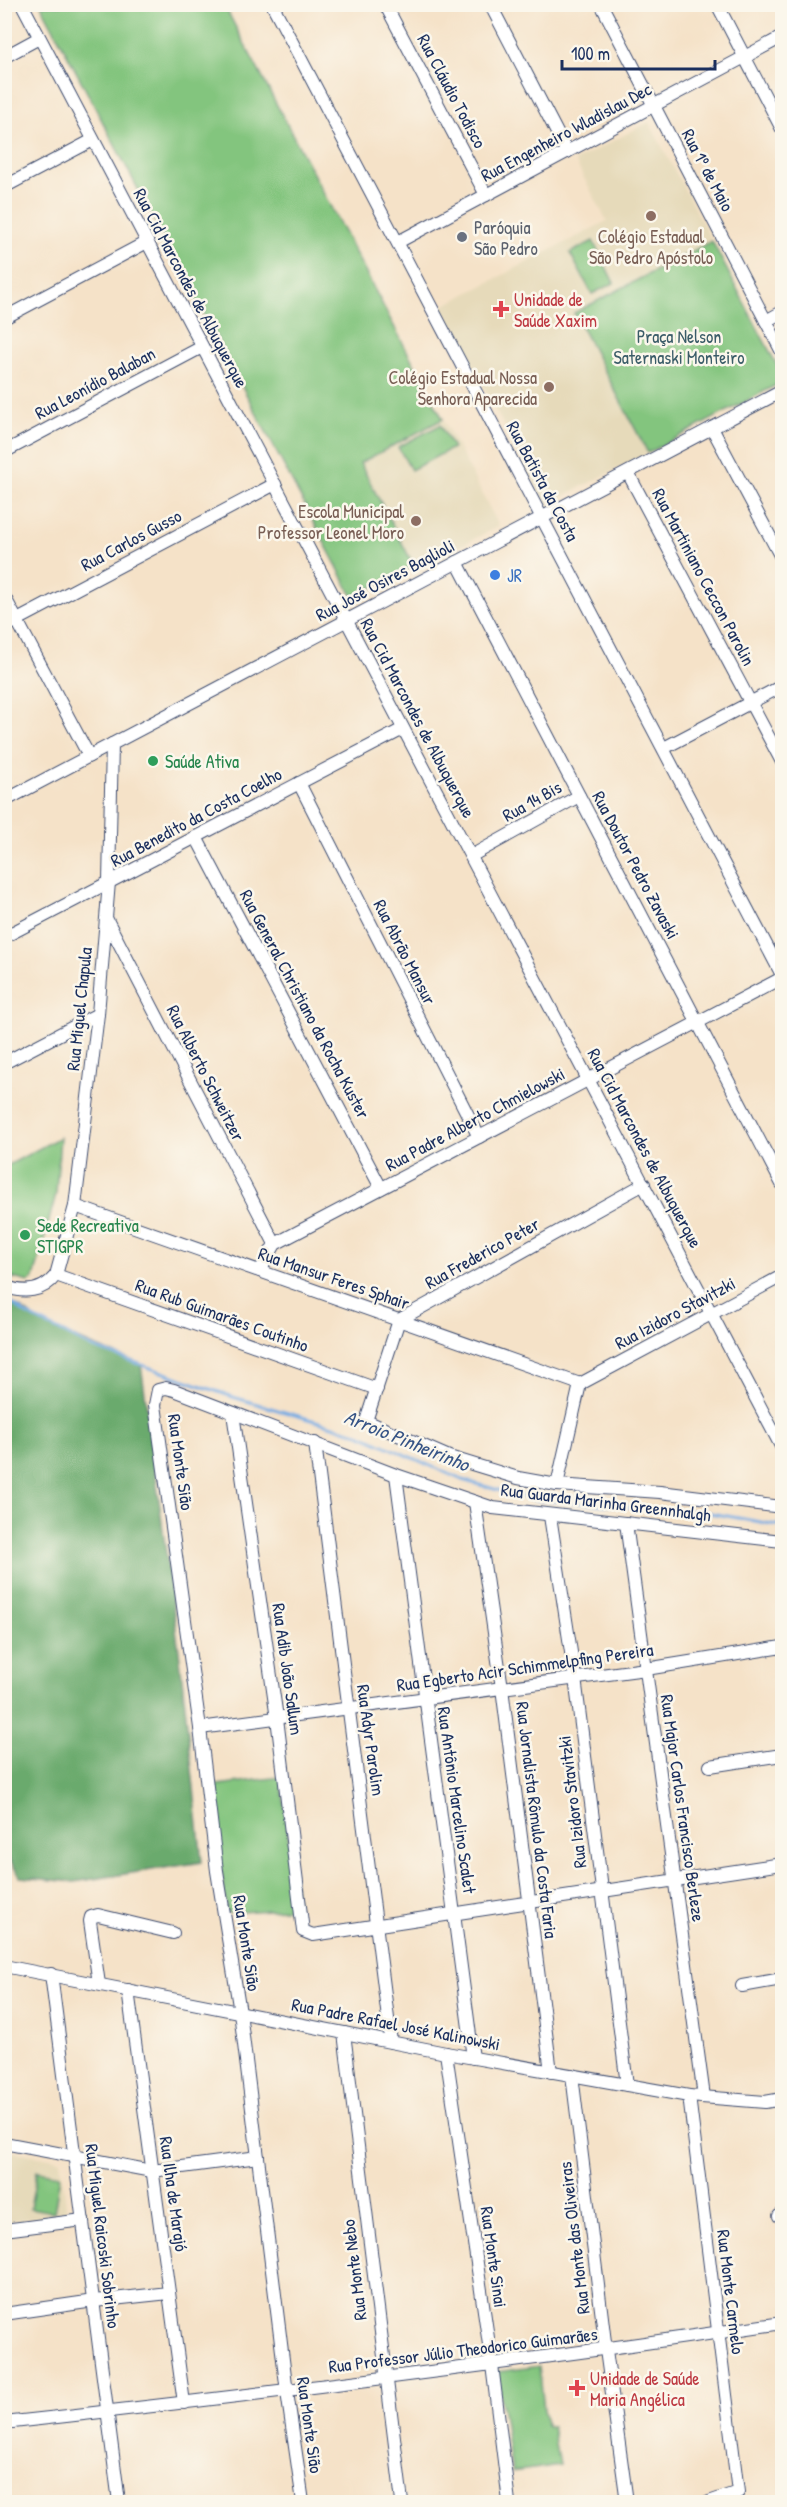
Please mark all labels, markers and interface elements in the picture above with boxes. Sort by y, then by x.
street label: Rua Cláudio Todisco [411,30,493,152]
scale bar [562,33,715,71]
text: 100 m [571,41,610,66]
street label: Rua Engenheiro Wladislau Dec [476,76,656,188]
street label: Rua 1º de Maio [676,124,740,216]
street label: Rua Cid Marcondes de Albuquerque [128,184,254,392]
marker: Colégio Estadual São Pedro Apóstolo [644,209,658,223]
place label: Paróquia São Pedro [474,215,538,261]
place label: Colégio Estadual São Pedro Apóstolo [589,224,713,270]
marker: Paróquia São Pedro [455,230,469,244]
place label: Unidade de Saúde Xaxim [514,287,597,333]
marker: Unidade de Saúde Xaxim [492,300,510,318]
park label: Praça Nelson Saternaski Monteiro [613,324,745,370]
street label: Rua Leonídio Balaban [30,341,160,425]
place label: Colégio Estadual Nossa Senhora Aparecida [388,365,537,411]
marker: Colégio Estadual Nossa Senhora Aparecida [542,380,556,394]
street label: Rua Batista da Costa [501,416,585,546]
street label: Rua Martiniano Ceccon Parolin [647,484,761,670]
place label: Escola Municipal Professor Leonel Moro [258,499,404,545]
street label: Rua Carlos Gusso [76,503,186,577]
marker: Escola Municipal Professor Leonel Moro [409,514,423,528]
street label: Rua José Osires Baglioli [311,533,459,627]
place label: JR [507,563,522,588]
marker: JR [488,568,502,582]
street label: Rua Cid Marcondes de Albuquerque [355,614,481,822]
place label: Saúde Ativa [165,749,239,774]
marker: Saúde Ativa [146,754,160,768]
street label: Rua Benedito da Costa Coelho [106,761,286,873]
street label: Rua 14 Bis [498,775,566,827]
street label: Rua Doutor Pedro Zavaski [586,787,686,943]
street label: Rua General Christiano da Rocha Kuster [234,885,376,1123]
street label: Rua Abrão Mansur [368,895,442,1009]
street label: Rua Miguel Chapula [60,946,98,1072]
street label: Rua Alberto Schweitzer [161,1001,251,1145]
street label: Rua Cid Marcondes de Albuquerque [582,1044,708,1252]
street label: Rua Padre Alberto Chmielowski [381,1061,569,1177]
street label: Rua Frederico Peter [420,1211,544,1295]
place label: Sede Recreativa STIGPR [37,1213,139,1259]
marker: Sede Recreativa STIGPR [18,1228,32,1242]
street label: Rua Mansur Feres Sphair [255,1240,413,1316]
street label: Rua Izidoro Stavitzki [610,1271,740,1355]
street label: Rua Rub Guimarães Coutinho [132,1272,312,1358]
water label: Arroio Pinheirinho [341,1403,475,1478]
street label: Rua Monte Sião [162,1412,200,1512]
street label: Rua Guarda Marinha Greennhalgh [500,1477,713,1527]
street label: Rua Adib João Sallum [266,1601,310,1737]
street label: Rua Egberto Acir Schimmelpfing Pereira [395,1637,655,1697]
street label: Rua Adyr Parolim [351,1683,391,1797]
street label: Rua Major Carlos Francisco Berleze [655,1693,711,1923]
street label: Rua Jornalista Rômulo da Costa Faria [510,1700,564,1940]
street label: Rua Antônio Marcelino Scalet [432,1705,483,1896]
street label: Rua Izidoro Stavitzki [551,1734,593,1870]
street label: Rua Monte Sião [227,1893,267,1993]
street label: Rua Padre Rafael José Kalinowski [290,1992,502,2056]
street label: Rua Ilha de Marajó [154,2135,194,2253]
street label: Rua Miguel Raicoski Sobrinho [79,2142,127,2330]
street label: Rua Monte das Oliveiras [552,2160,596,2316]
street label: Rua Monte Sinai [475,2205,513,2309]
street label: Rua Monte Nebo [335,2218,373,2322]
street label: Rua Monte Carmelo [711,2228,751,2356]
street label: Rua Professor Júlio Theodorico Guimarães [327,2321,599,2379]
place label: Unidade de Saúde Maria Angélica [590,2366,700,2412]
street label: Rua Monte Sião [291,2375,329,2475]
marker: Unidade de Saúde Maria Angélica [568,2379,586,2397]

